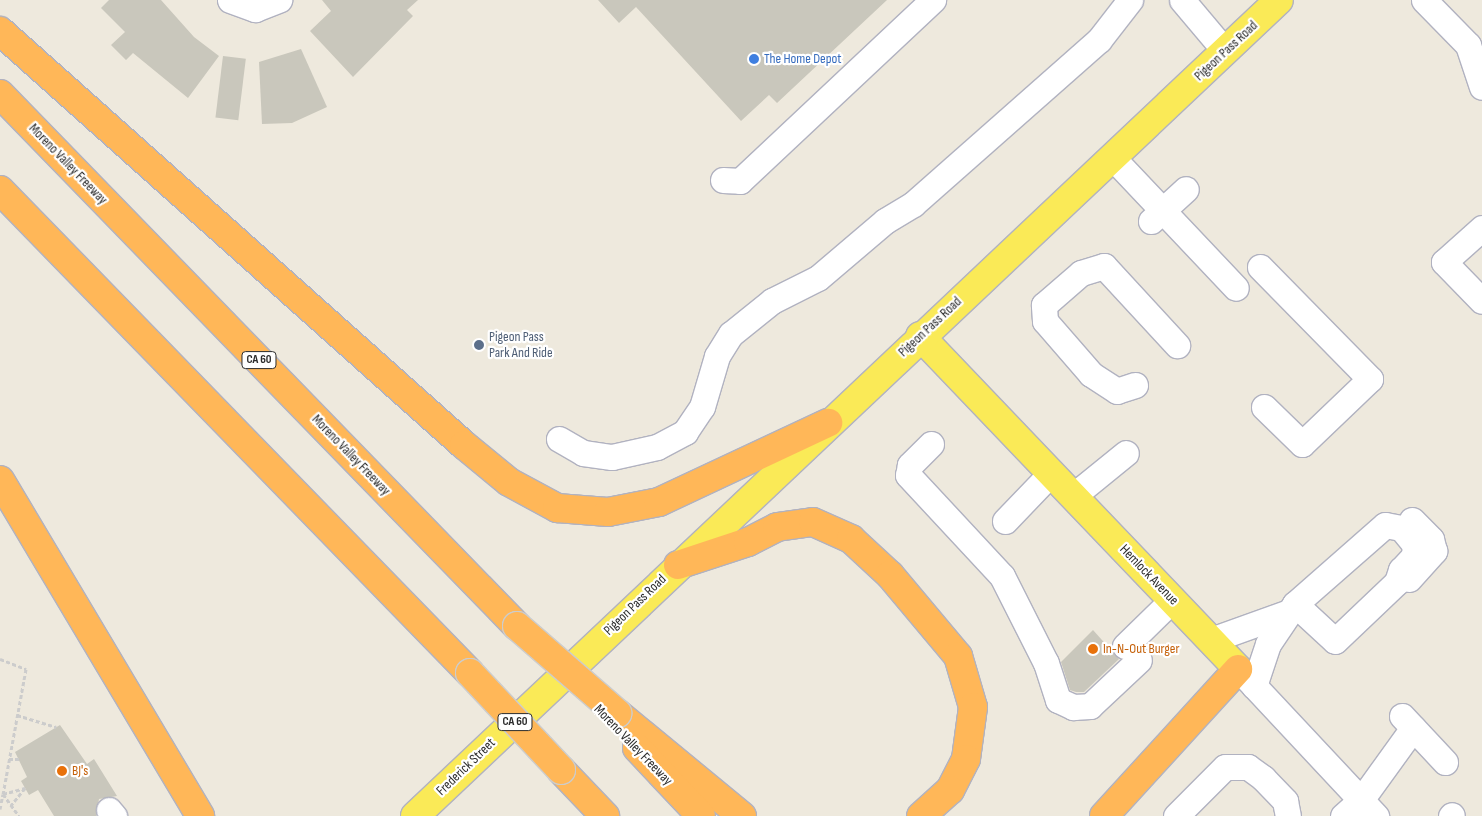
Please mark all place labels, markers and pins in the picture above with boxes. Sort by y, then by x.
place label: The Home Depot [764,51,842,67]
marker: The Home Depot [748,53,760,65]
place label: Pigeon Pass Park And Ride [489,329,553,362]
marker: Pigeon Pass Park And Ride [473,339,485,351]
place label: In-N-Out Burger [1103,641,1179,657]
marker: In-N-Out Burger [1087,643,1099,655]
place label: BJ's [72,763,88,779]
marker: BJ's [56,765,68,777]

